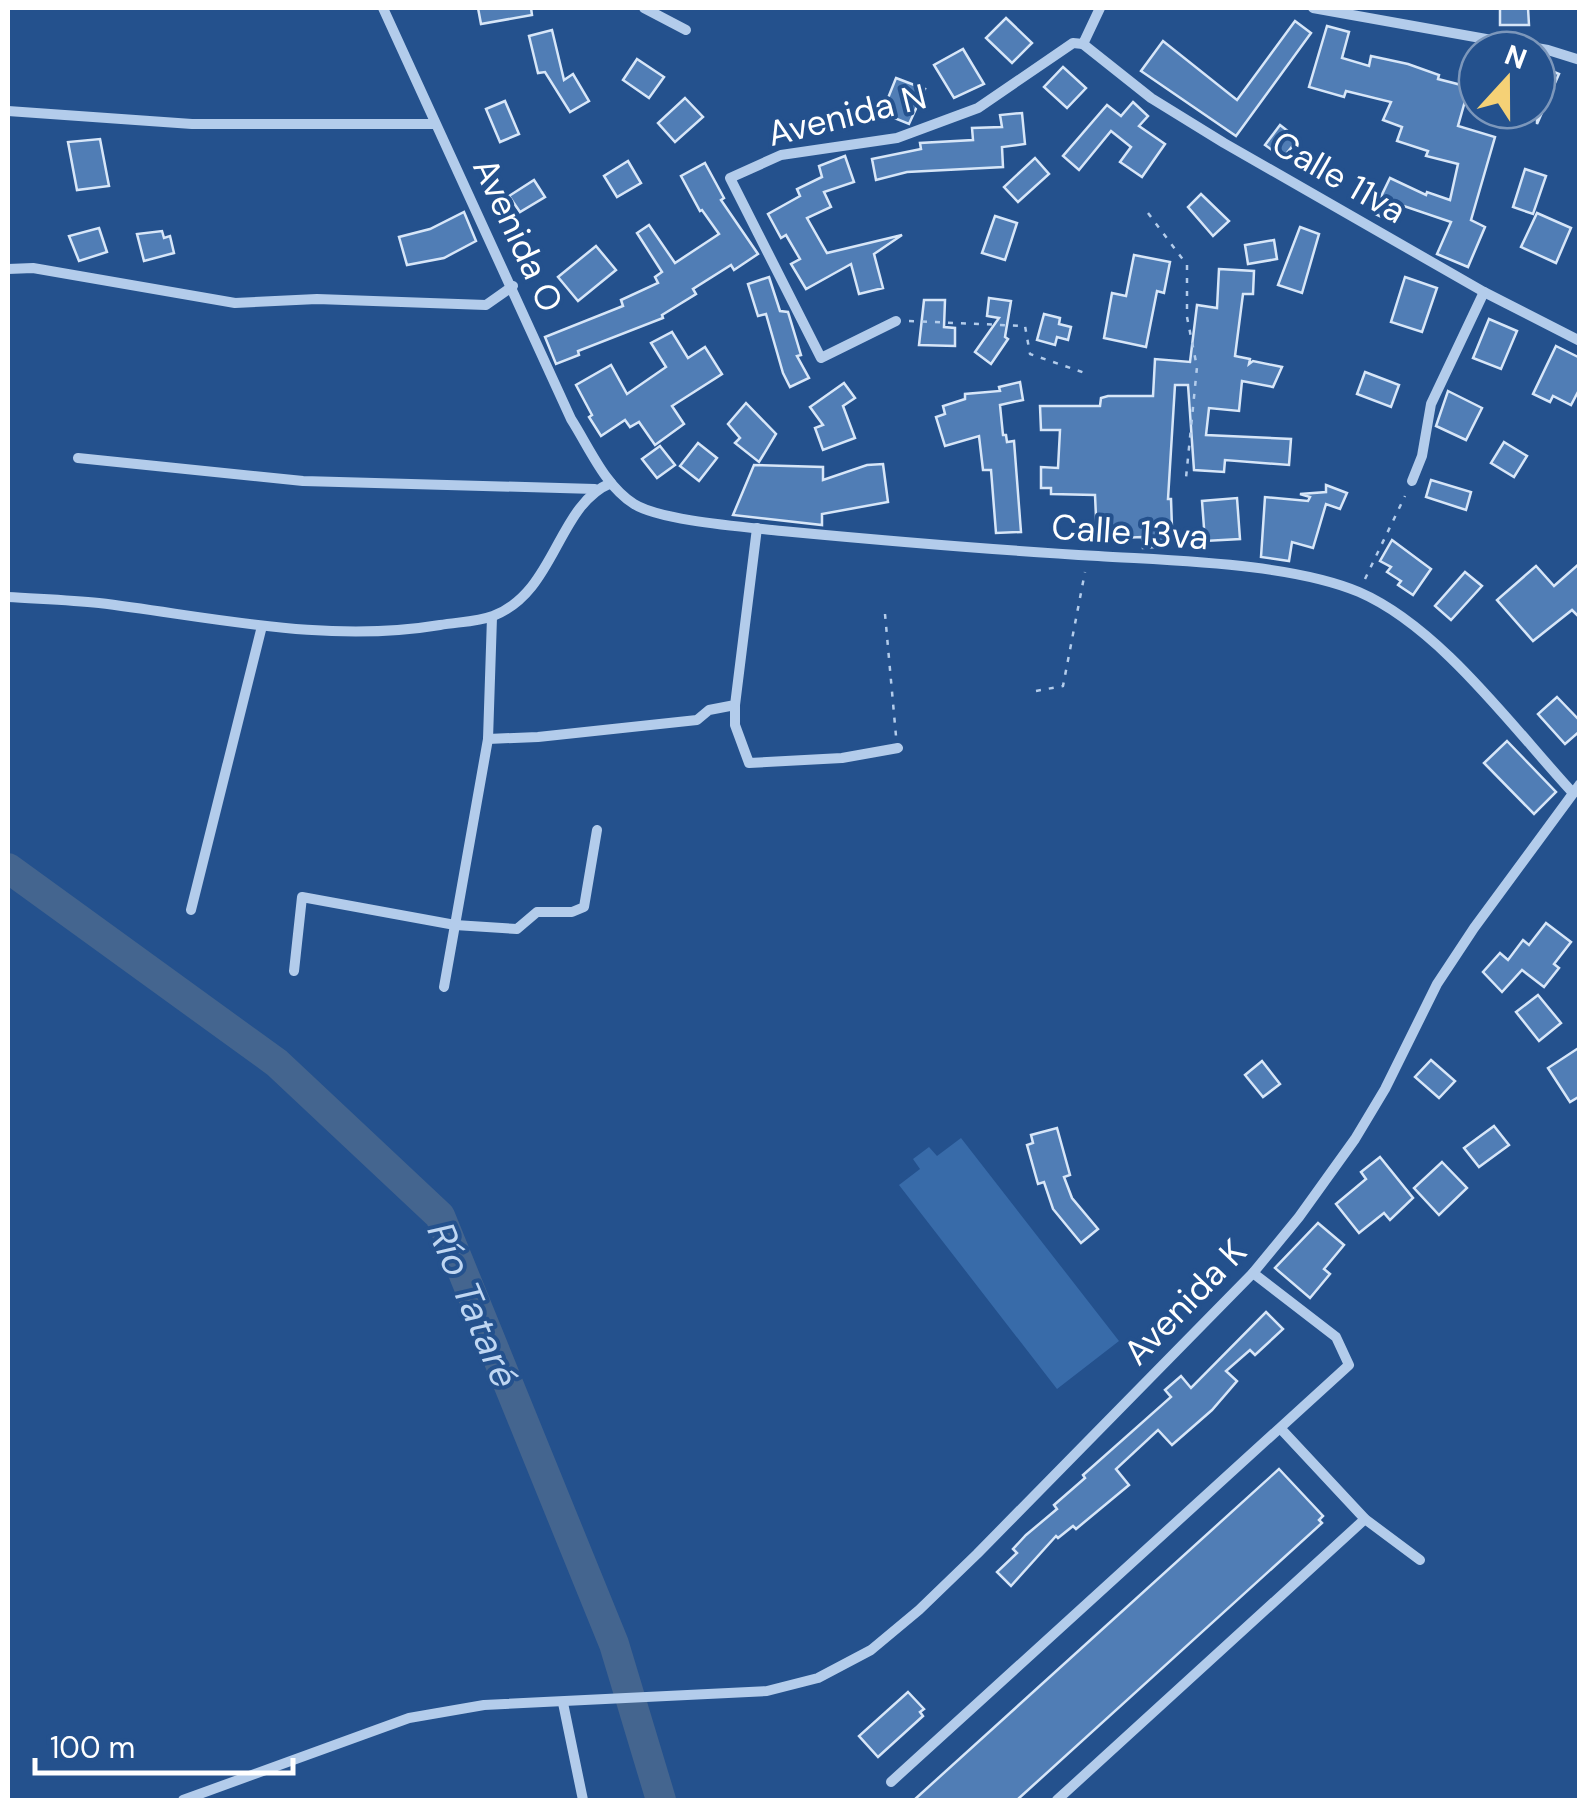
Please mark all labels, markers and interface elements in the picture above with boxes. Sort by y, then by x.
north arrow [1457,30,1557,130]
text: N [1500,36,1532,78]
street label: Avenida N [763,73,931,157]
street label: Calle 11va [1264,120,1414,234]
street label: Avenida O [462,151,574,319]
street label: Calle 13va [1050,504,1210,560]
water label: Río Tataré [416,1215,530,1395]
street label: Avenida K [1114,1229,1256,1375]
scale bar [35,1713,292,1775]
text: 100 m [50,1728,135,1767]

